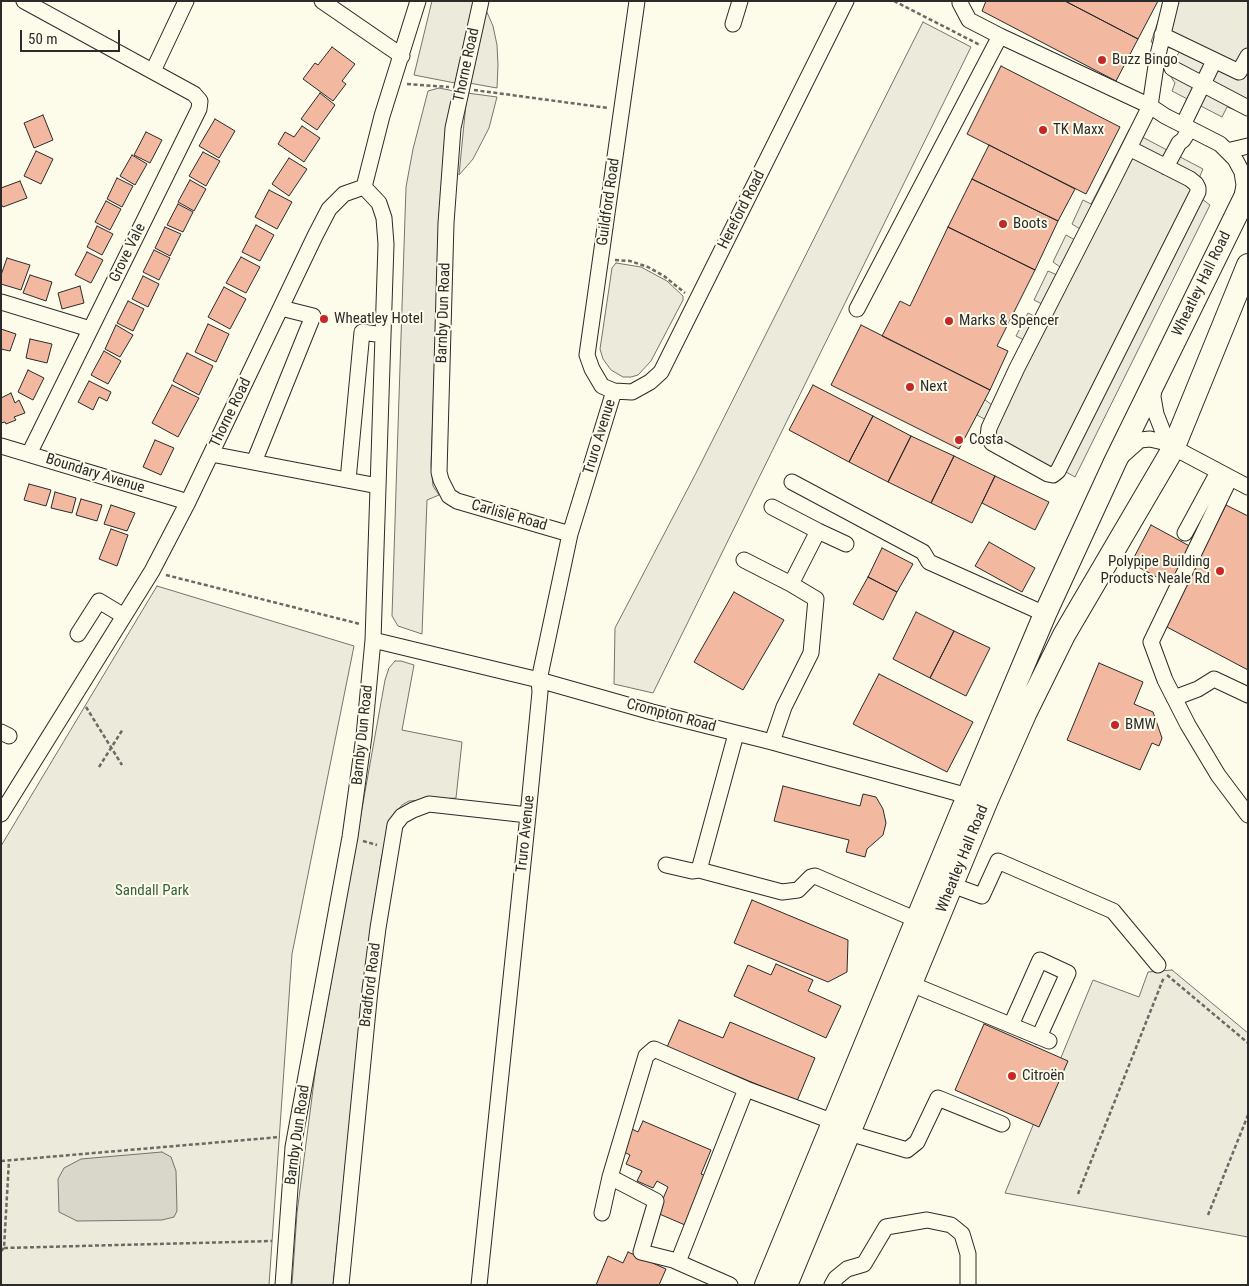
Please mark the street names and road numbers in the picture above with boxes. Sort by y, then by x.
street label: Thorne Road [450,26,484,104]
street label: Guildford Road [594,157,624,247]
street label: Hereford Road [715,168,769,252]
street label: Grove Vale [106,221,150,285]
street label: Wheatley Hall Road [1169,229,1235,339]
street label: Barnby Dun Road [433,262,455,364]
street label: Thorne Road [206,375,256,451]
street label: Truro Avenue [580,397,620,477]
street label: Boundary Avenue [43,450,147,498]
street label: Carlisle Road [469,497,549,535]
street label: Barnby Dun Road [349,684,377,786]
street label: Crompton Road [624,695,718,737]
street label: Truro Avenue [513,794,539,874]
street label: Wheatley Hall Road [933,803,993,915]
street label: Bradford Road [357,942,385,1028]
street label: Barnby Dun Road [282,1084,314,1186]

